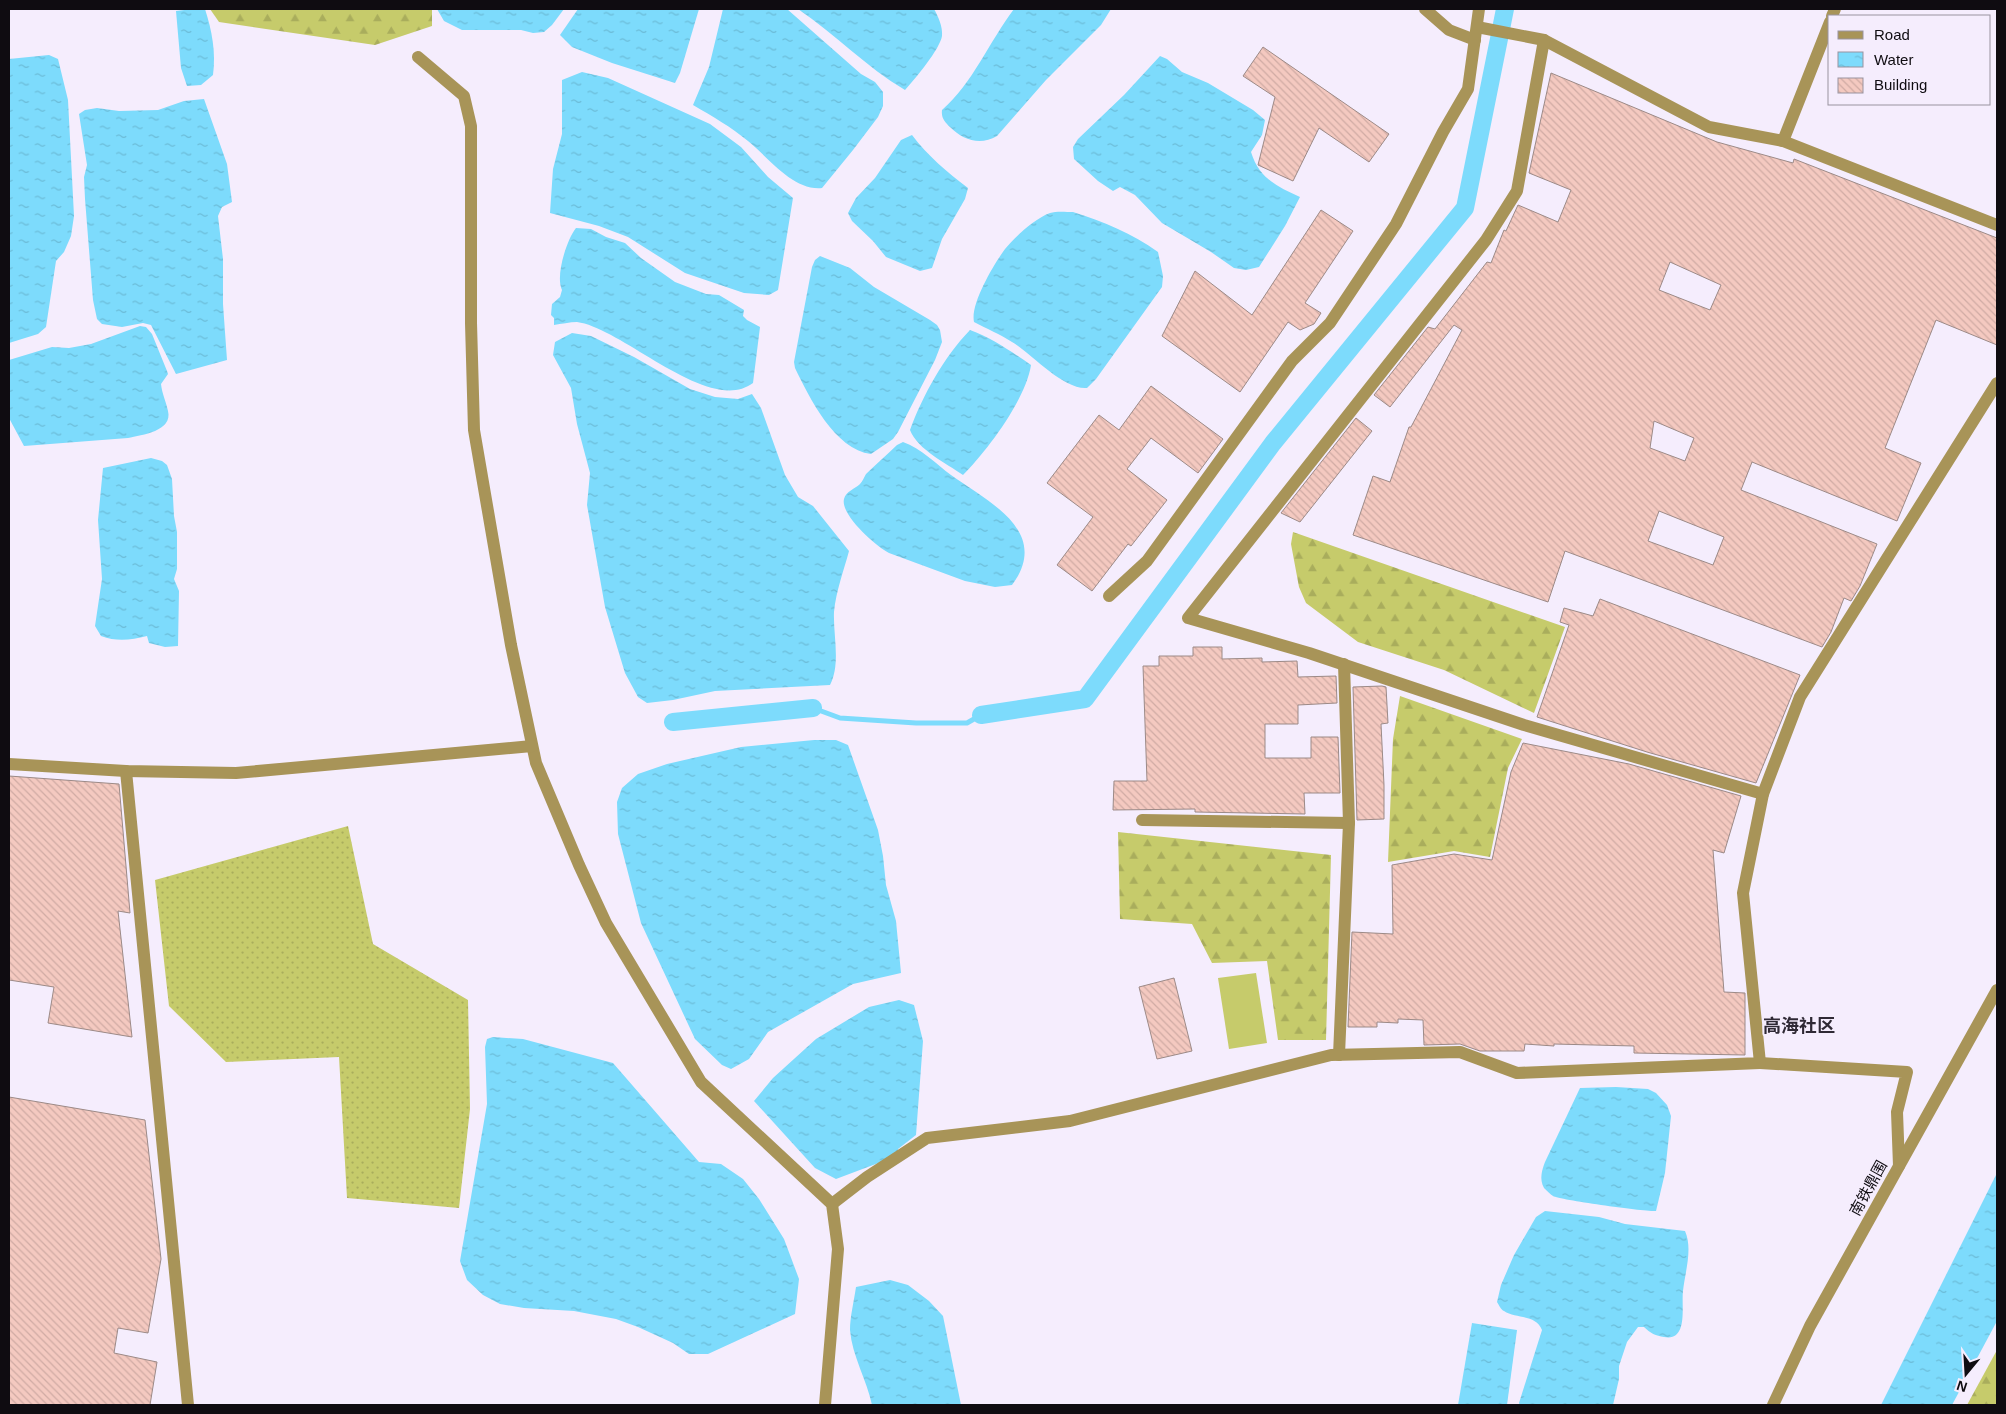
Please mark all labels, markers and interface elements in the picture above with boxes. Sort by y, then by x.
legend [1828,15,1991,105]
text: Road [1874,26,1910,43]
text: Water [1874,51,1913,68]
text: Building [1874,76,1927,93]
district label: 高海社区 [1763,1016,1835,1036]
street label: 南铁鼎围 [1846,1158,1890,1218]
north arrow [1941,1349,1991,1399]
text: N [1955,1377,1969,1396]

